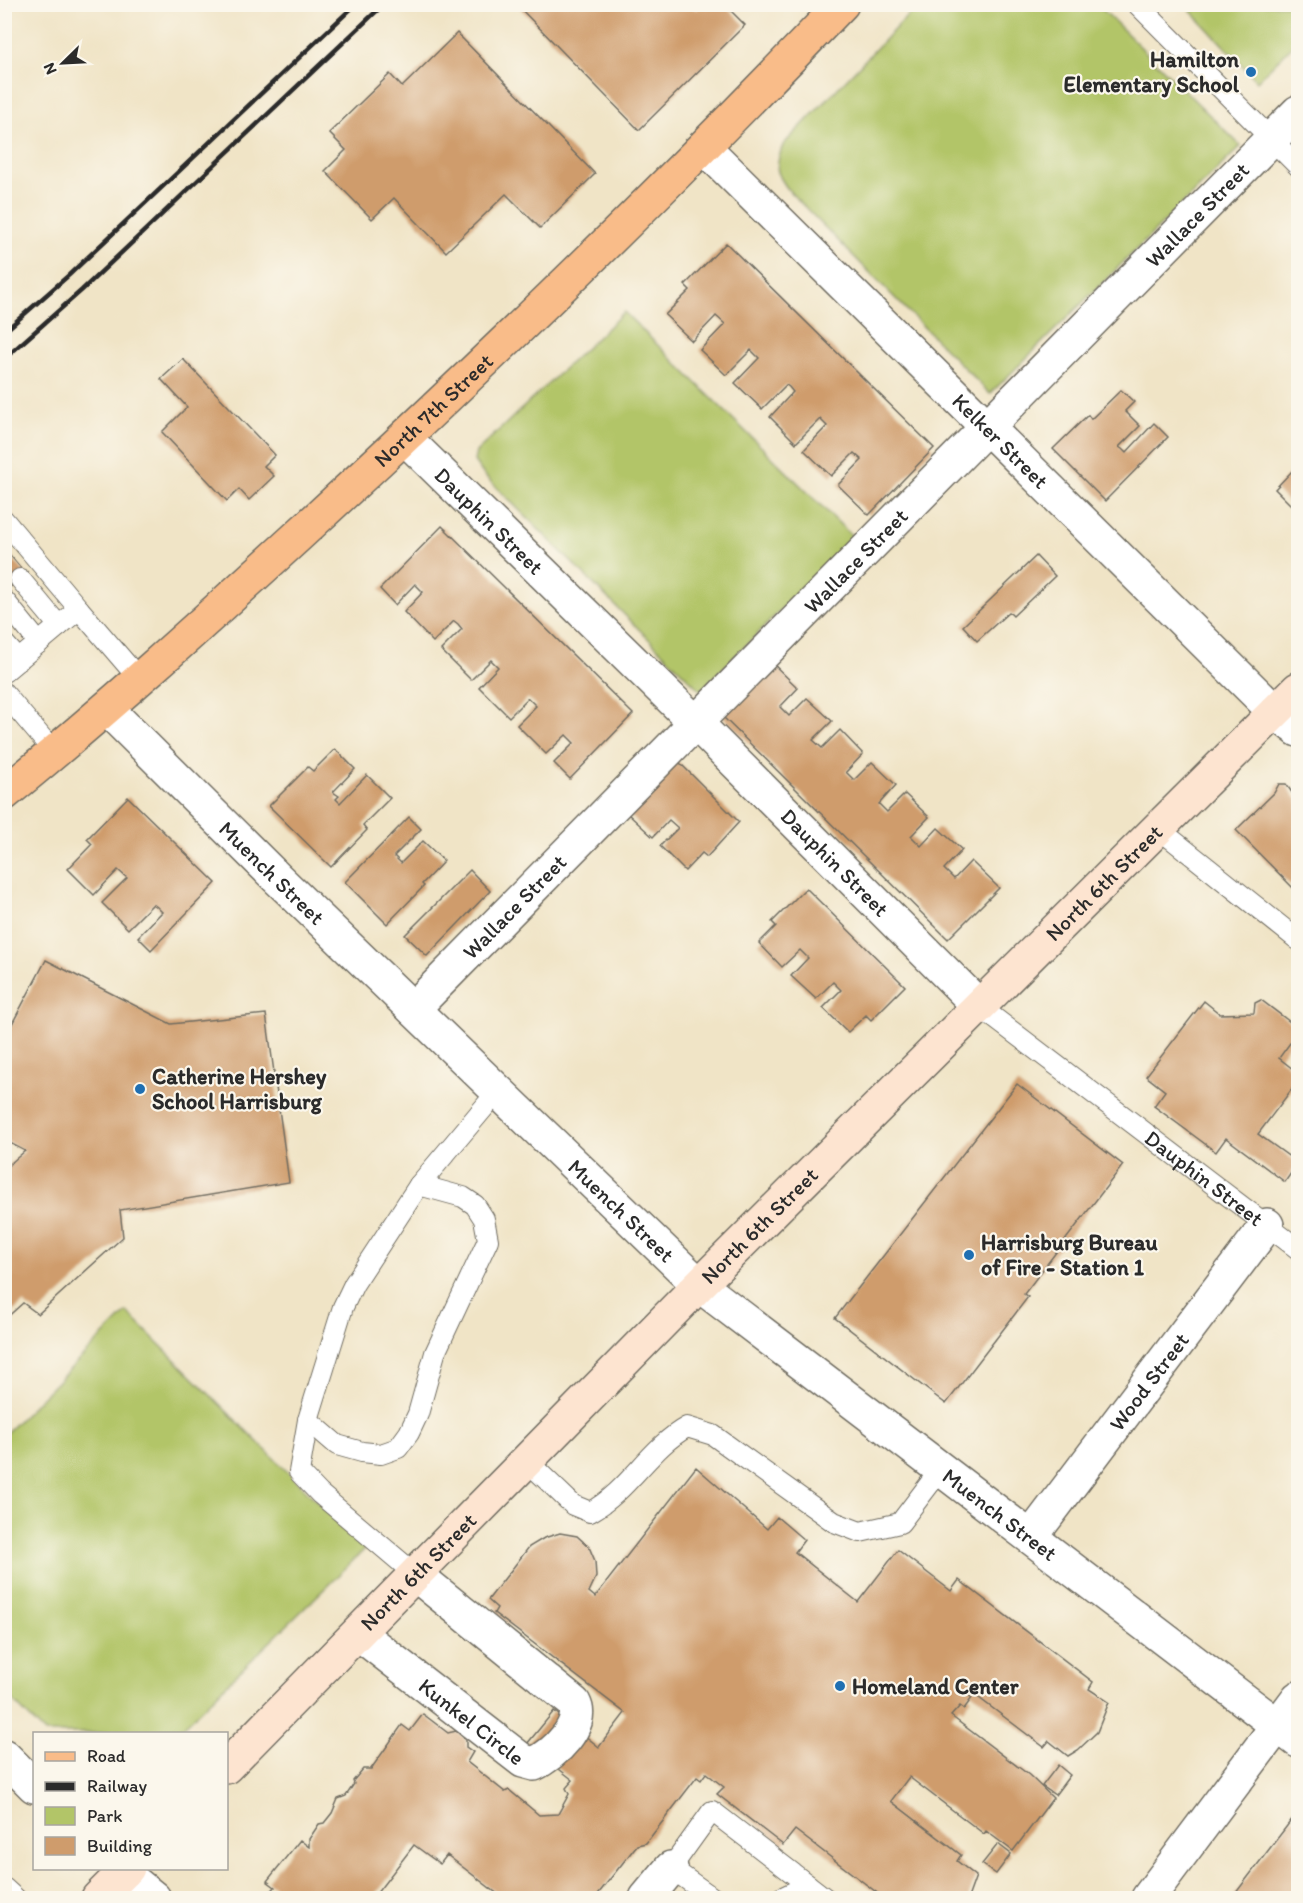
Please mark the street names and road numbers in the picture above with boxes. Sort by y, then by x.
street label: Wallace Street [1139,156,1254,273]
street label: North 7th Street [368,347,498,472]
street label: Kelker Street [947,387,1054,494]
street label: Dauphin Street [429,461,550,580]
street label: Wallace Street [798,502,913,619]
street label: Dauphin Street [775,802,895,922]
street label: Muench Street [214,815,331,930]
street label: North 6th Street [1039,818,1168,947]
street label: Wallace Street [456,848,572,965]
street label: Dauphin Street [1140,1124,1269,1232]
street label: Muench Street [563,1153,680,1268]
street label: North 6th Street [695,1161,823,1289]
street label: Wood Street [1103,1327,1195,1436]
street label: Muench Street [937,1462,1063,1567]
street label: North 6th Street [354,1507,482,1636]
street label: Kunkel Circle [414,1672,530,1771]

